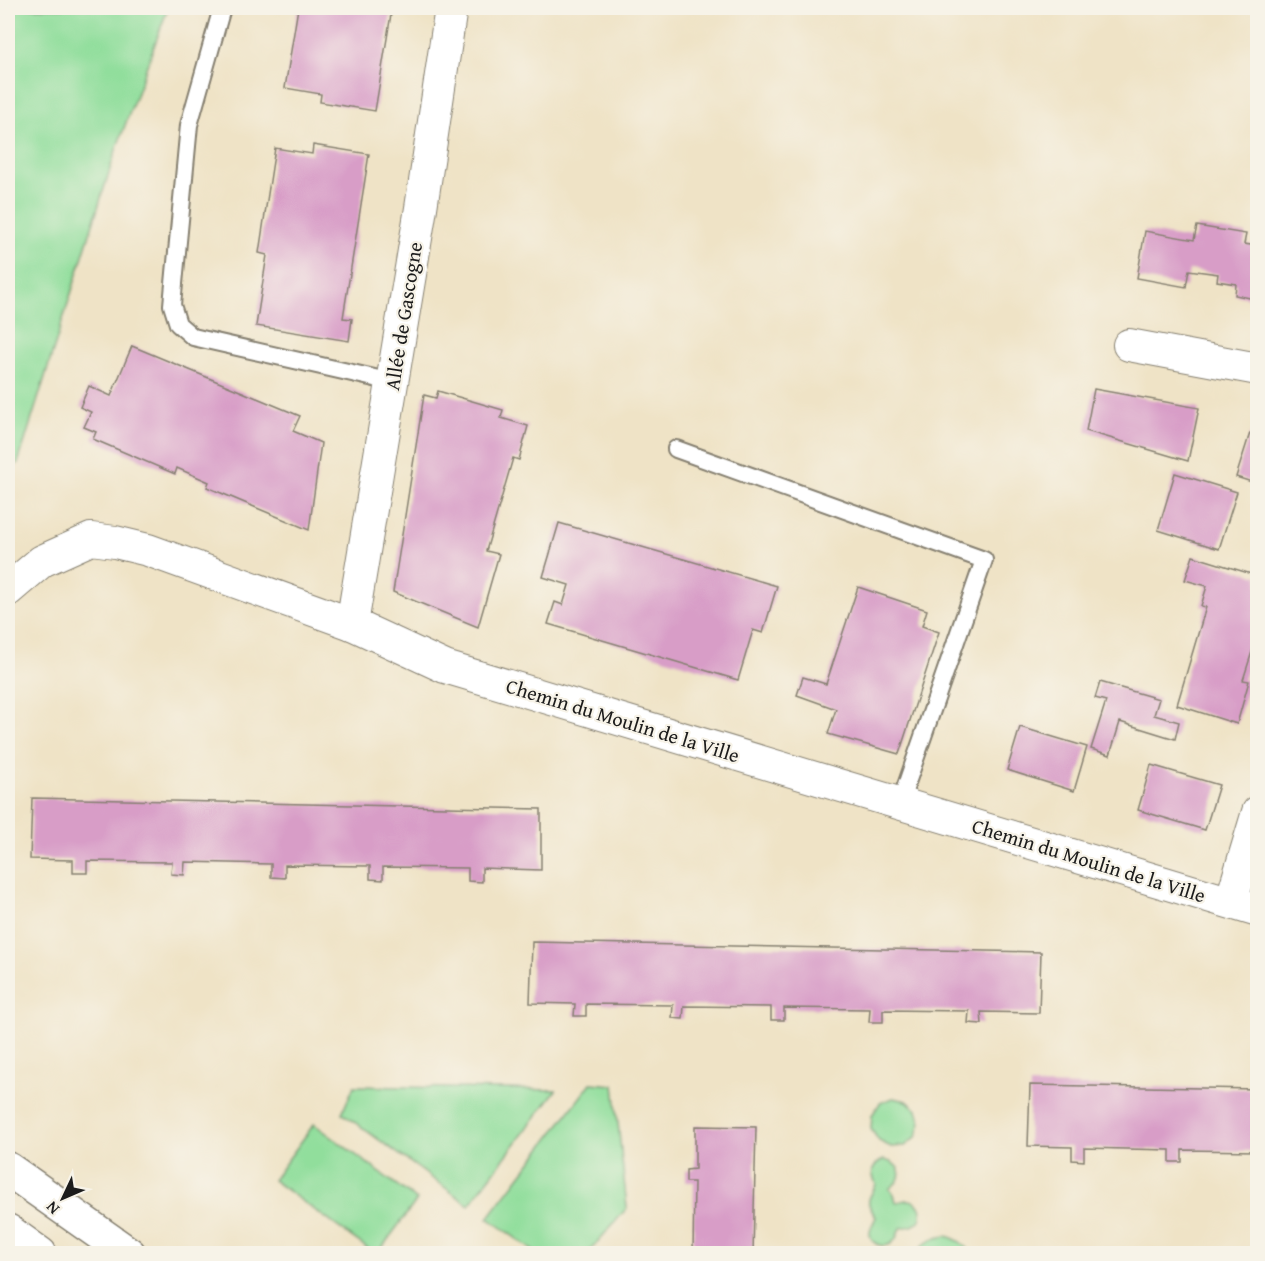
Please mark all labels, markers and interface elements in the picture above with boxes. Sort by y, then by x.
street label: Allée de Gascogne [377,240,429,392]
street label: Chemin du Moulin de la Ville [503,671,743,769]
street label: Chemin du Moulin de la Ville [969,811,1209,909]
north arrow [33,1168,93,1228]
text: N [40,1196,65,1221]

